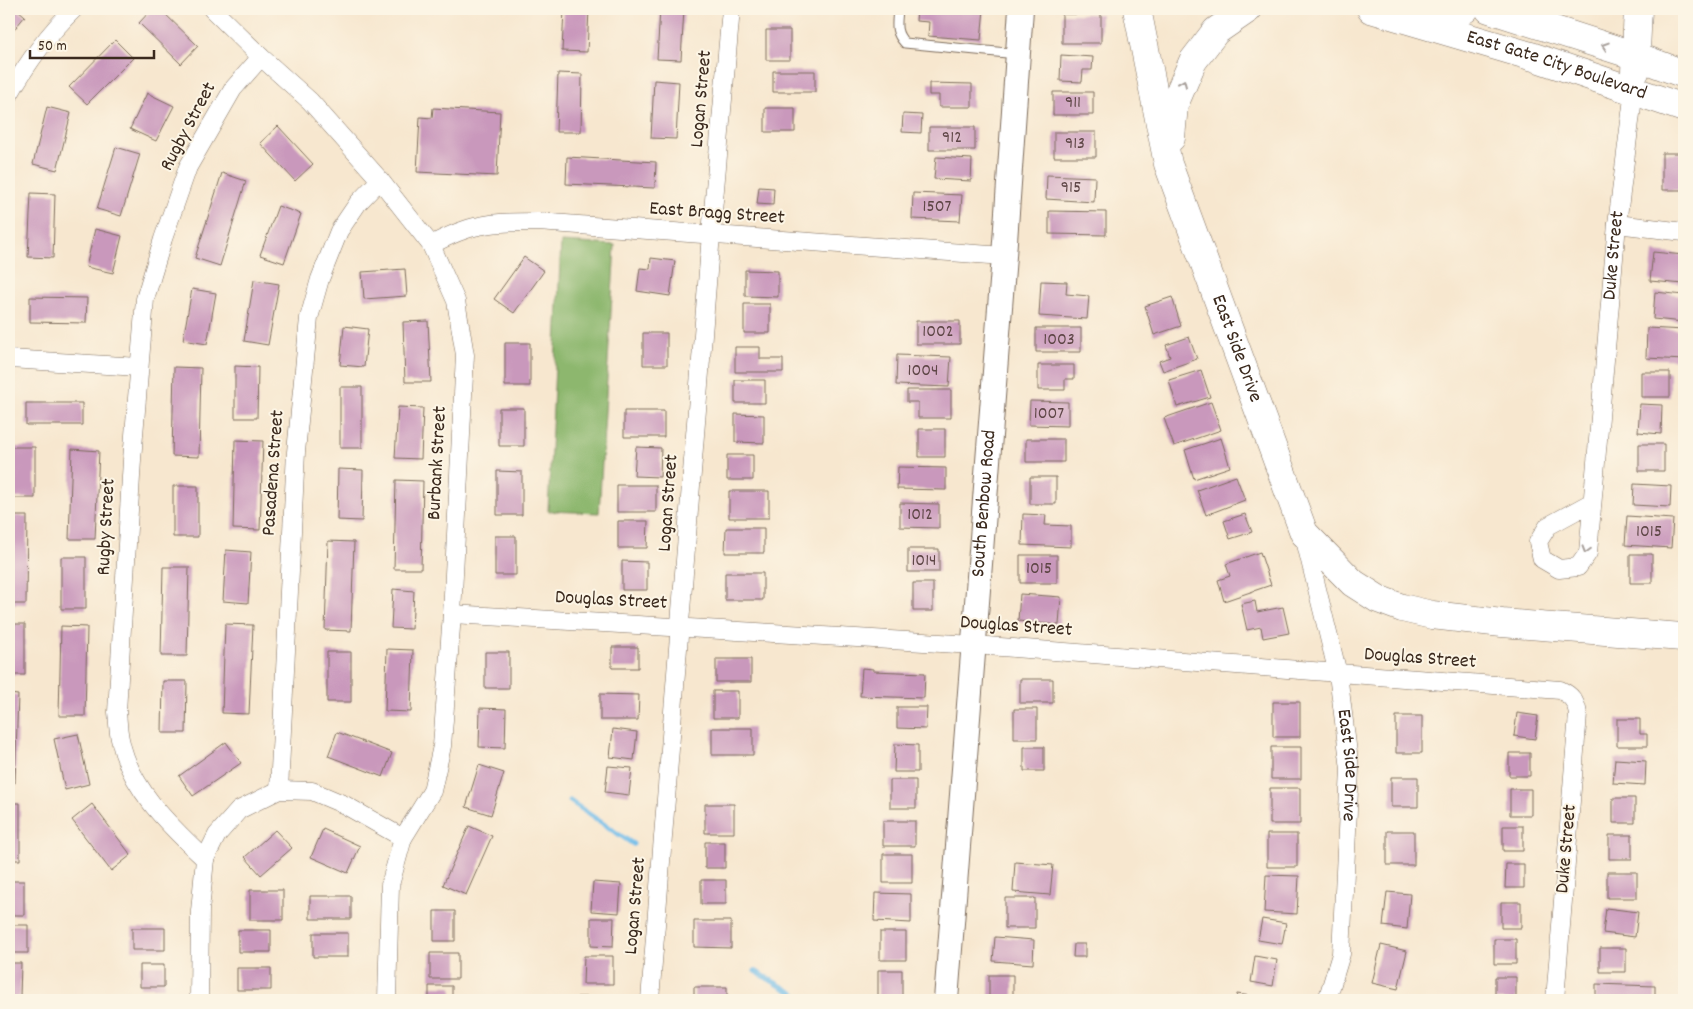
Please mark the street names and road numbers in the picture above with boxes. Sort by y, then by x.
street label: East Gate City Boulevard [1463,24,1650,108]
street label: Logan Street [684,49,720,149]
street label: Rugby Street [154,78,224,176]
street label: East Bragg Street [648,195,786,233]
street label: Duke Street [1596,209,1633,301]
street label: East Side Drive [1203,291,1269,407]
street label: Burbank Street [421,405,455,521]
street label: Pasadena Street [256,409,292,537]
street label: South Benbow Road [965,429,1004,578]
street label: Logan Street [652,453,686,553]
street label: Rugby Street [90,478,124,576]
street label: Douglas Street [554,584,668,618]
street label: Douglas Street [959,609,1073,645]
street label: Douglas Street [1363,641,1477,677]
street label: East Side Drive [1329,707,1364,822]
street label: Duke Street [1549,803,1585,895]
street label: Logan Street [618,856,654,956]

